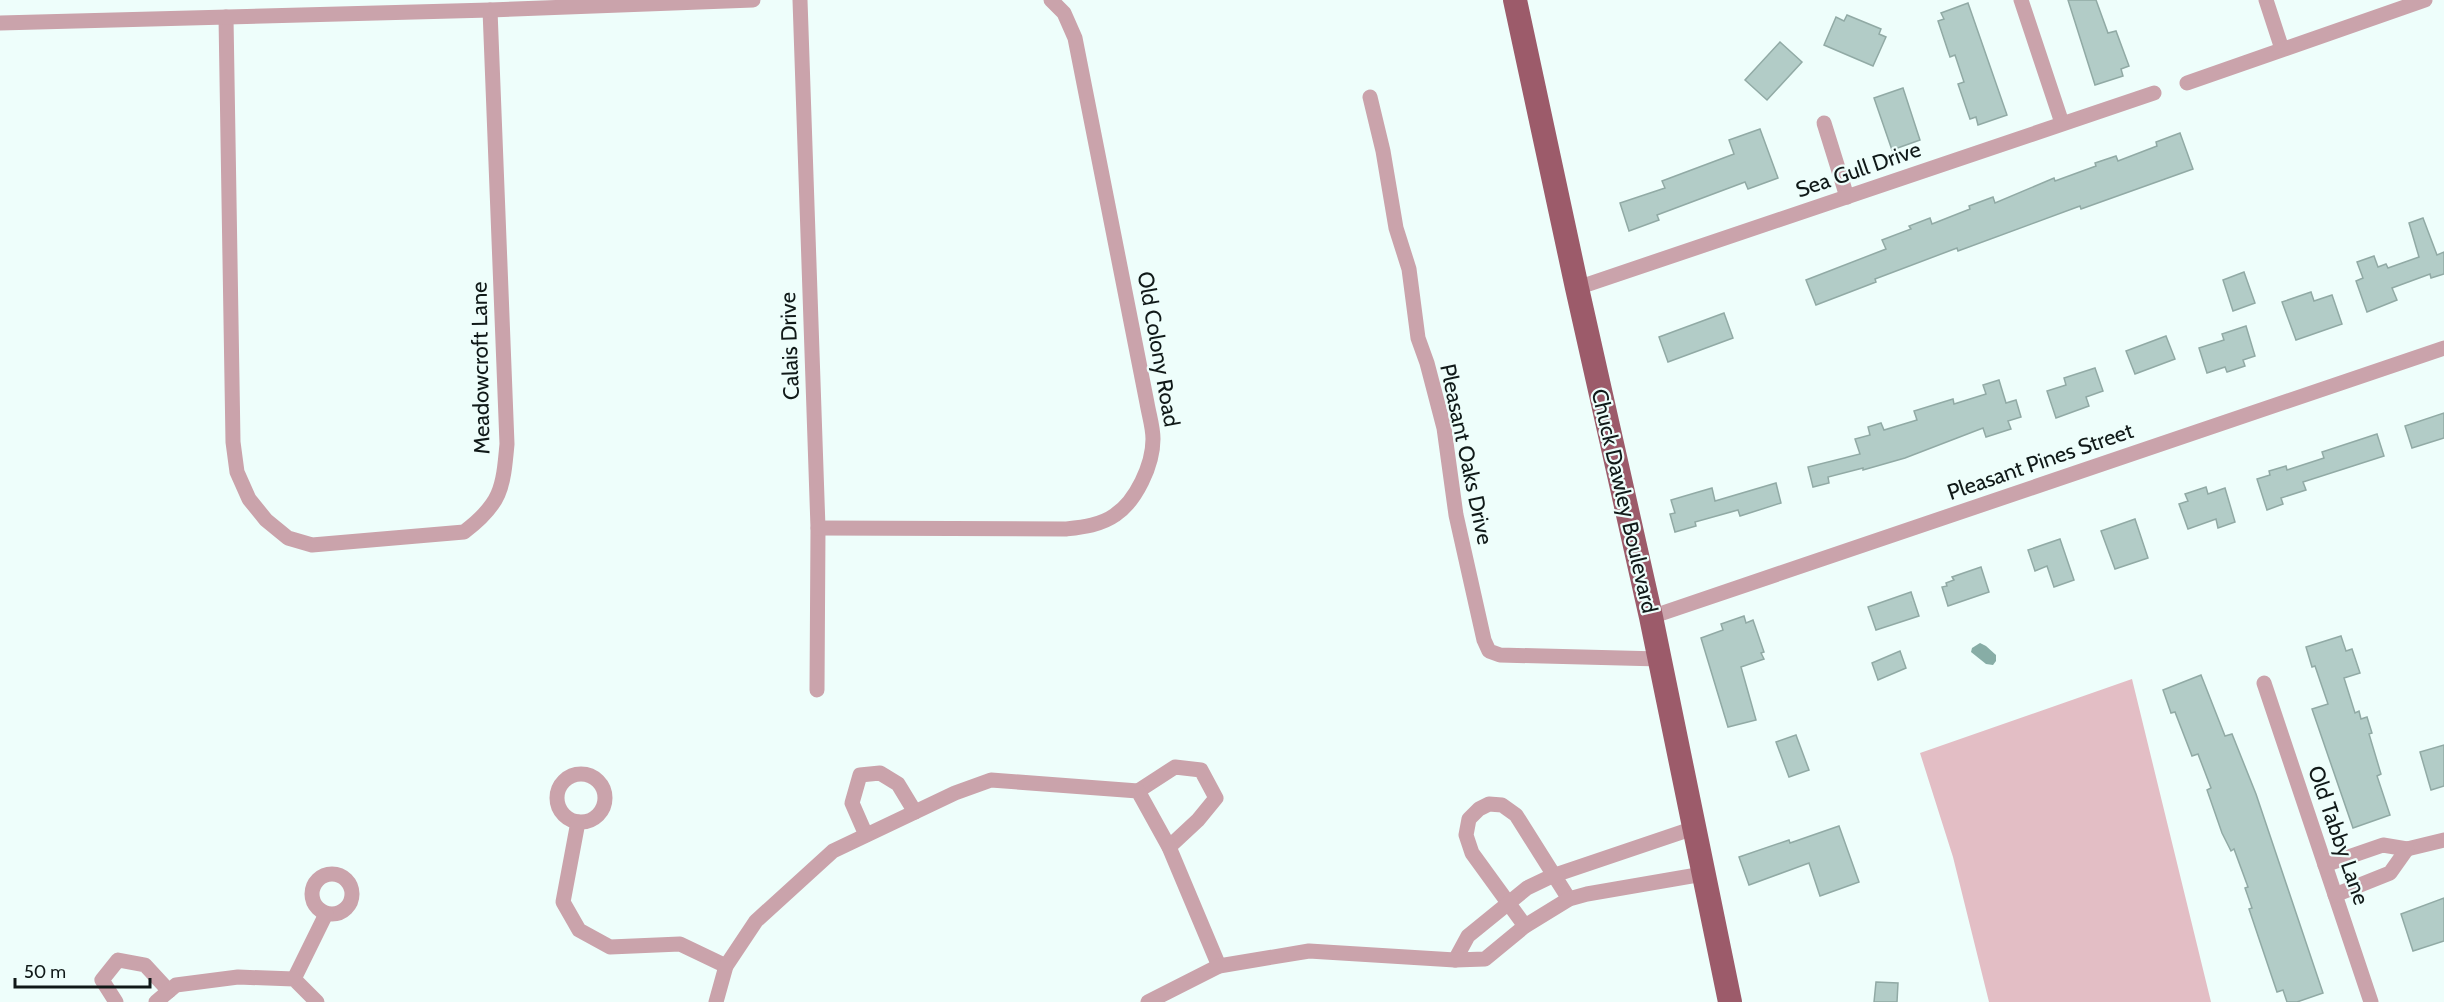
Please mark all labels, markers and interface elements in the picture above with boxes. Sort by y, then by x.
street label: Sea Gull Drive [1792,135,1924,203]
street label: Old Colony Road [1132,269,1185,429]
street label: Meadowcroft Lane [465,281,496,455]
street label: Calais Drive [774,292,805,400]
street label: Pleasant Oaks Drive [1434,361,1499,547]
street label: Chuck Dawley Boulevard [1586,386,1663,616]
street label: Pleasant Pines Street [1944,417,2137,506]
street label: Old Tabby Lane [2302,762,2375,908]
scale bar [15,951,150,989]
text: 50 m [24,961,66,983]

